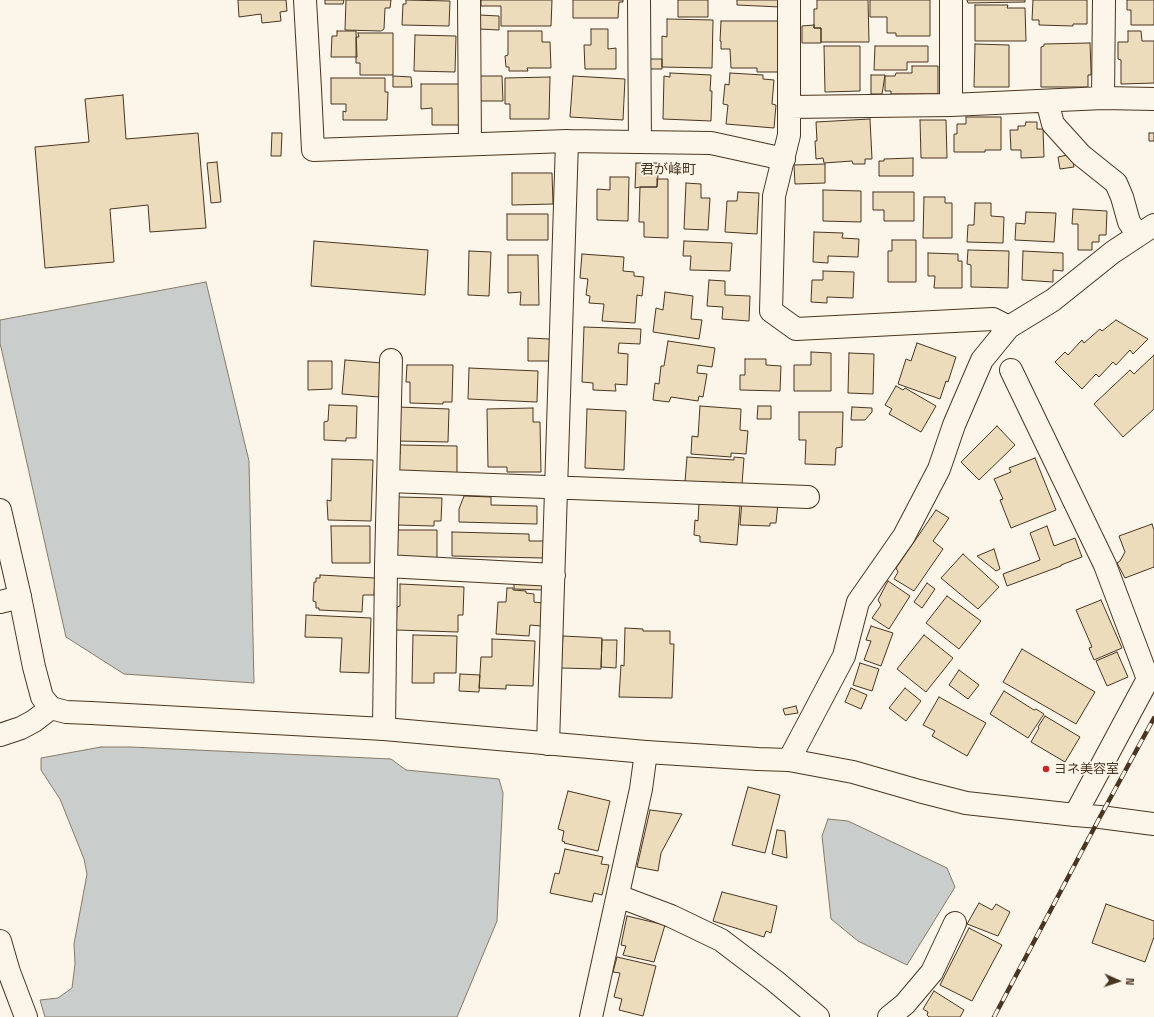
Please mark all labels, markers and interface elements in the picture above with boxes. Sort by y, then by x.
district label: 君が峰町 [640,162,696,178]
place label: ヨネ美容室 [1054,761,1119,777]
marker: ヨネ美容室 [1041,764,1051,774]
north arrow [1098,961,1138,1001]
text: N [1123,978,1137,986]

